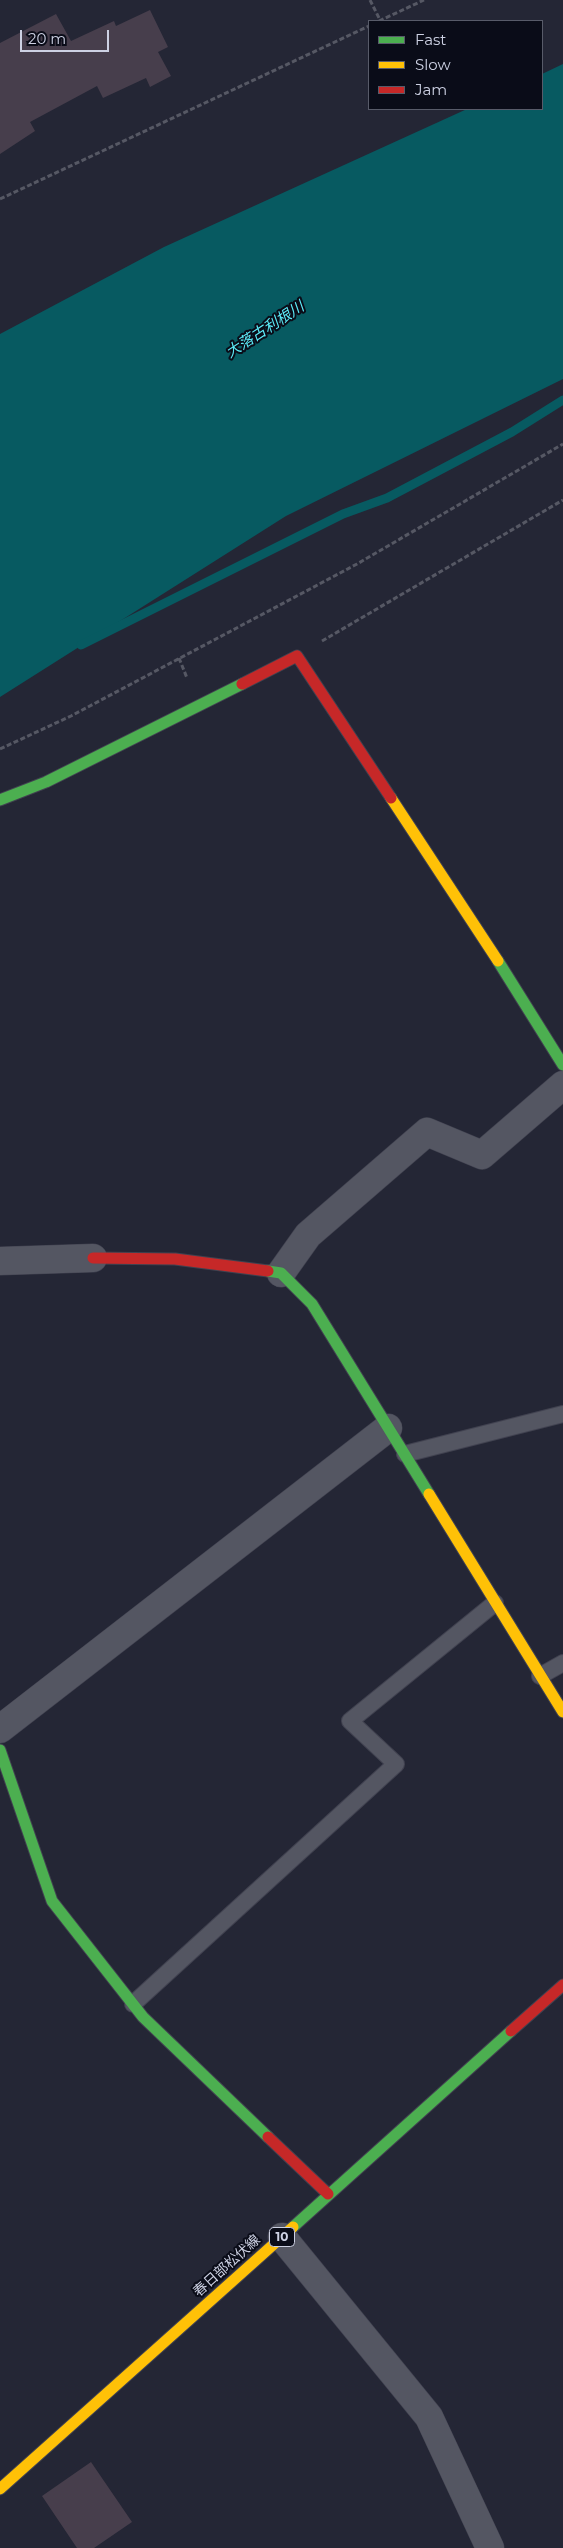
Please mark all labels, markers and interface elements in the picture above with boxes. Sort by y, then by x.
scale bar [22,20,111,52]
legend [368,20,543,110]
text: 20 m [28,29,66,48]
text: Fast [415,30,446,49]
text: Slow [415,55,451,74]
text: Jam [415,80,447,99]
water label: 大落古利根川 [222,298,308,362]
road number: 10 [270,2228,294,2246]
street label: 春日部松伏線 [190,2232,264,2300]

